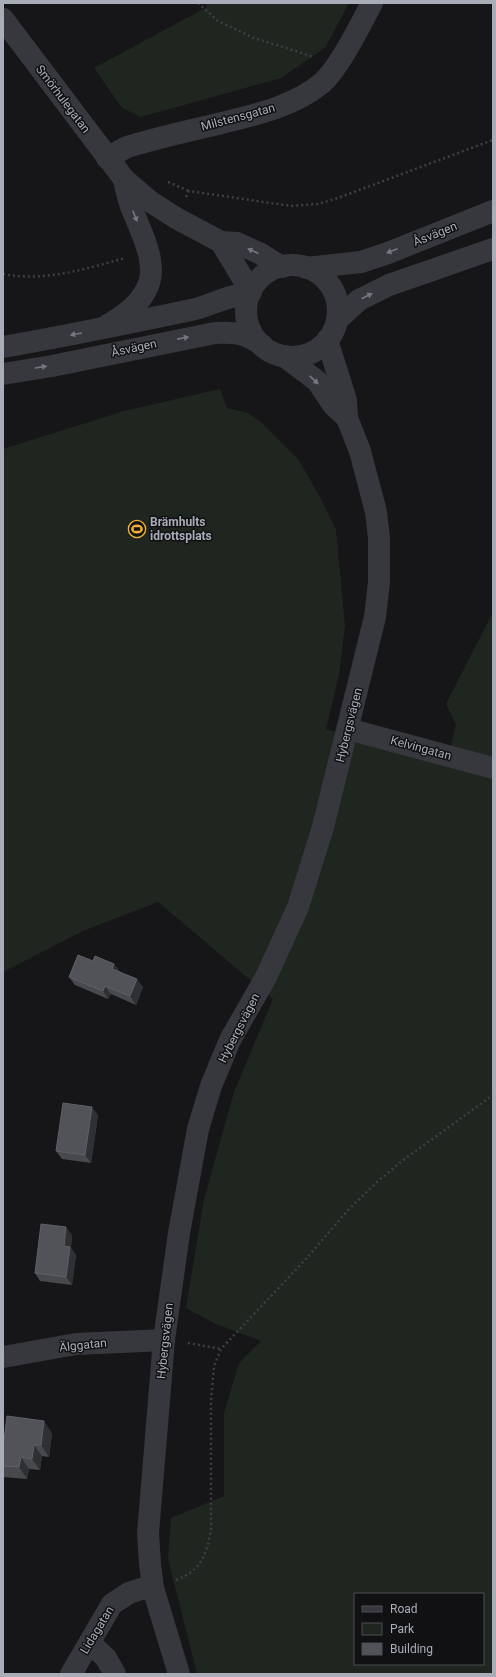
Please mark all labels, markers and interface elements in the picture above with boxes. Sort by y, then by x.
street label: Smörhulegatan [33,62,93,136]
street label: Milstensgatan [199,100,277,134]
one-way arrow [132,211,138,223]
street label: Åsvägen [410,217,459,249]
one-way arrow [247,248,259,254]
one-way arrow [385,249,397,255]
one-way arrow [362,293,373,299]
one-way arrow [69,331,82,337]
street label: Åsvägen [110,334,158,360]
one-way arrow [176,335,189,341]
one-way arrow [35,364,48,370]
one-way arrow [309,375,319,385]
place label: Brämhults idrottsplats [150,515,212,543]
sports icon: Brämhults idrottsplats [127,519,147,539]
street label: Hybergsvägen [333,686,365,764]
street label: Kelvingatan [389,733,453,763]
street label: Hybergsvägen [215,991,263,1065]
street label: Hybergsvägen [154,1302,176,1380]
street label: Älggatan [58,1335,108,1354]
legend [354,1593,484,1665]
text: Road [390,1602,418,1616]
street label: Lidagatan [77,1604,117,1656]
text: Park [390,1622,415,1636]
text: Building [390,1642,433,1656]

